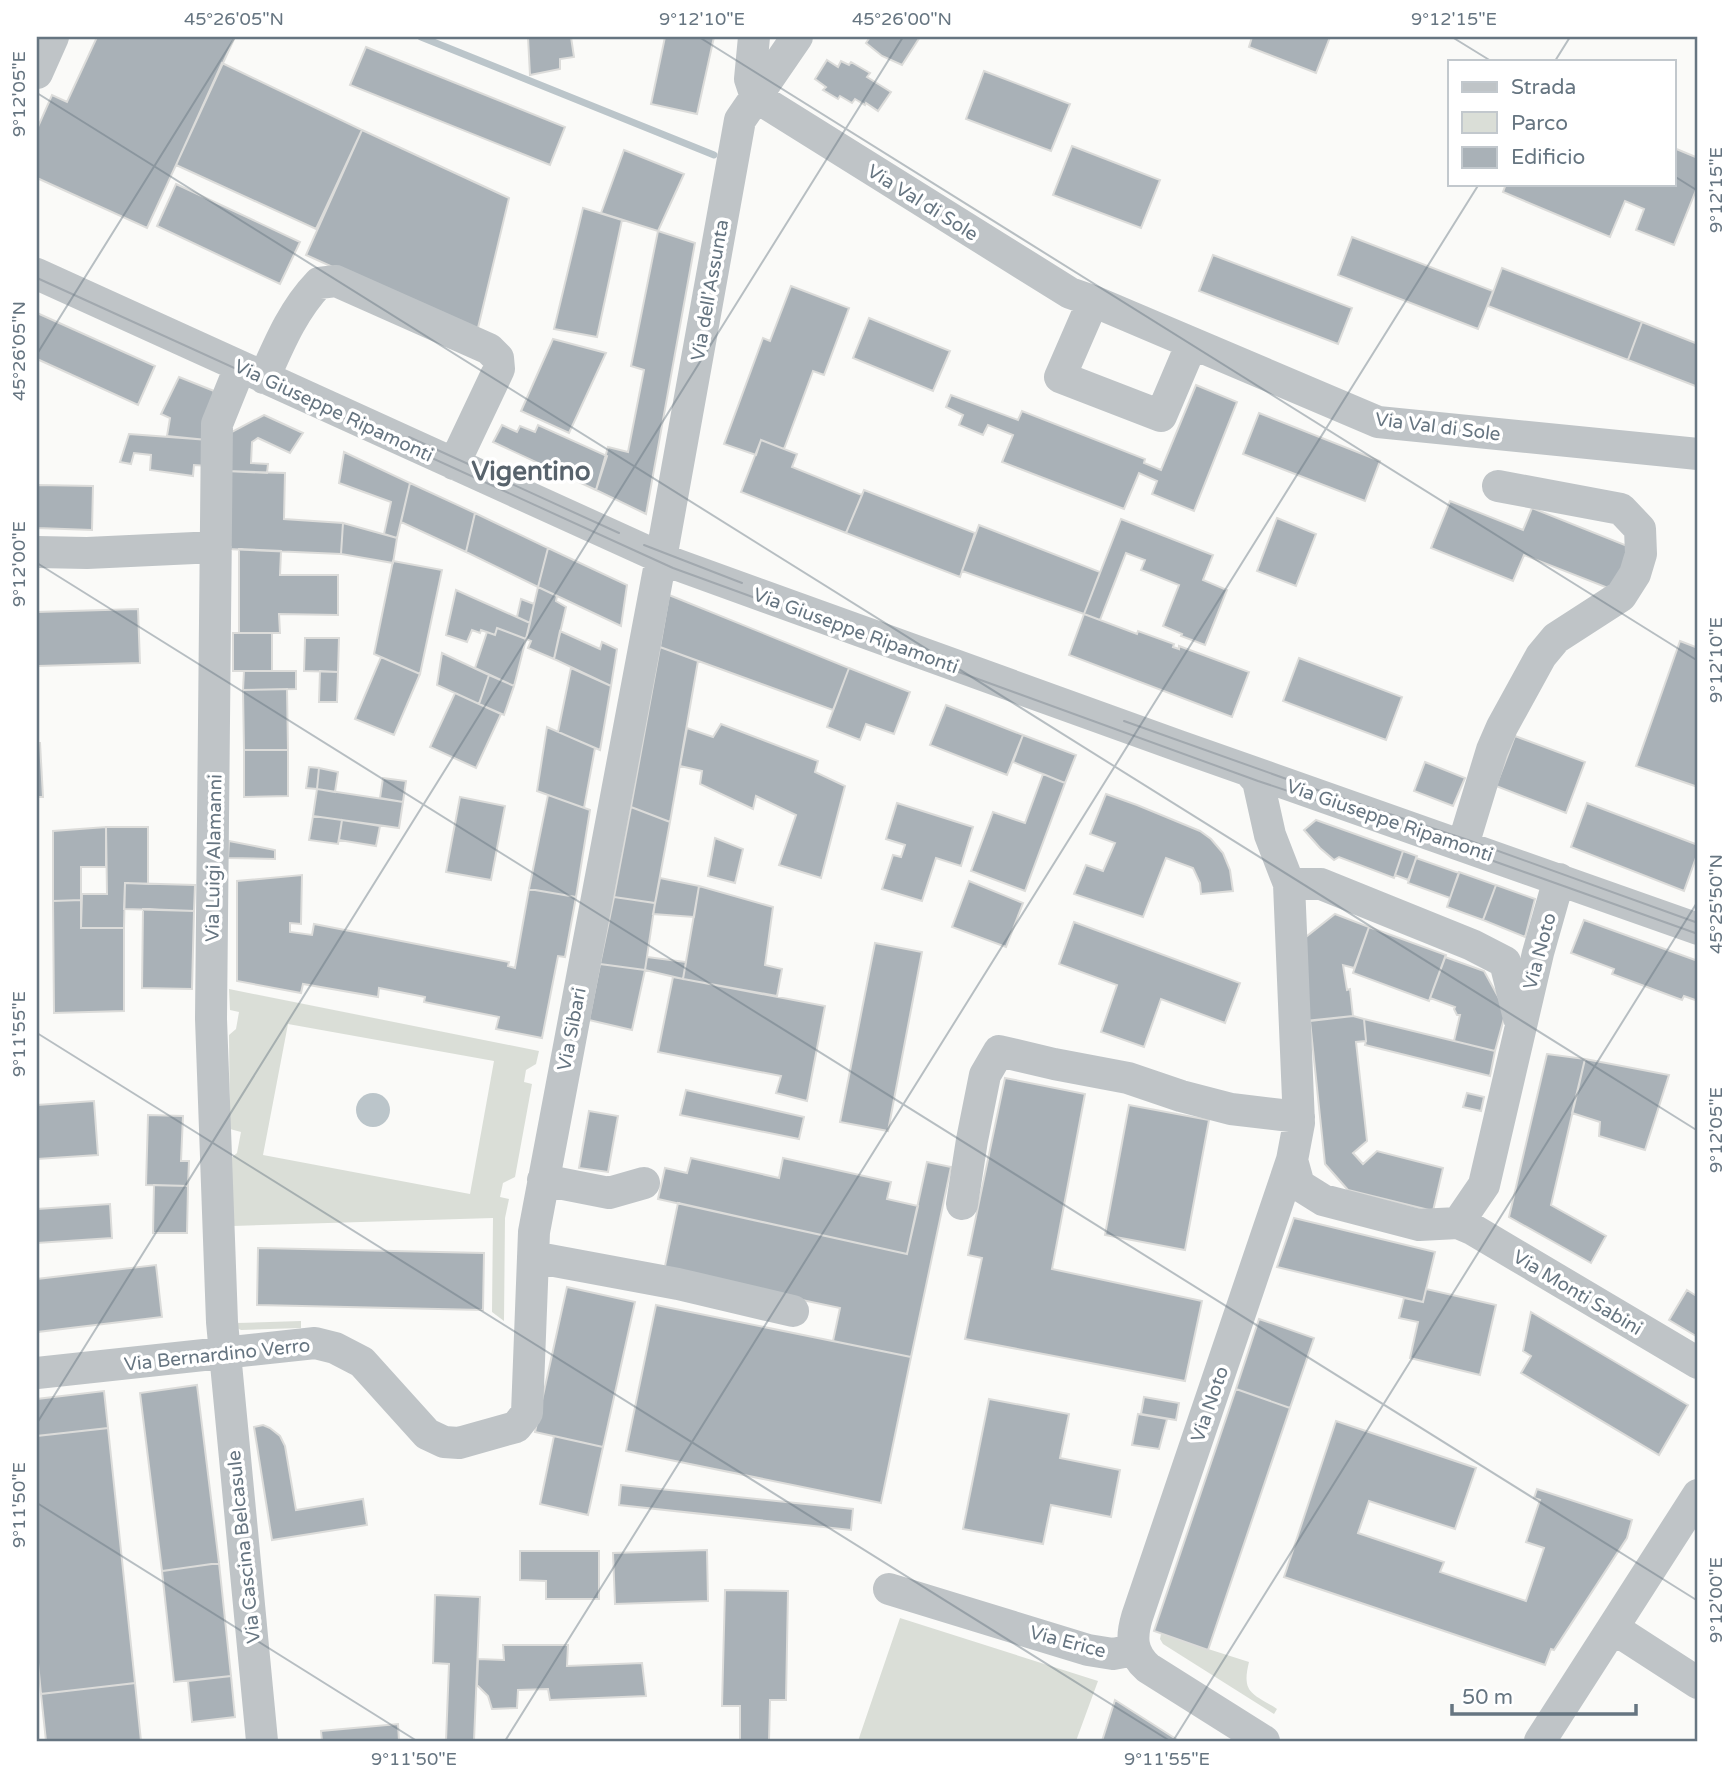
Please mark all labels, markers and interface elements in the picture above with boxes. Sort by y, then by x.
text: 45°26'05"N [184,8,284,30]
text: 9°12'10"E [659,8,745,30]
text: 45°26'00"N [852,8,952,30]
text: 9°12'15"E [1411,8,1497,30]
text: 9°12'05"E [8,51,30,137]
legend [1448,60,1676,186]
text: Strada [1511,75,1576,100]
text: Parco [1511,111,1568,136]
text: Edificio [1511,145,1585,170]
text: 9°12'15"E [1705,147,1727,233]
street label: Via Val di Sole [863,160,982,246]
street label: Via dell'Assunta [687,218,733,363]
text: 45°26'05"N [8,301,30,401]
street label: Via Giuseppe Ripamonti [231,355,436,467]
street label: Via Val di Sole [1374,408,1502,446]
district label: Vigentino [472,456,591,487]
text: 9°12'00"E [8,521,30,607]
street label: Via Giuseppe Ripamonti [750,584,961,678]
text: 9°12'10"E [1705,617,1727,703]
street label: Via Luigi Alamanni [202,774,226,942]
street label: Via Giuseppe Ripamonti [1284,775,1496,867]
text: 45°25'50"N [1705,854,1727,954]
street label: Via Noto [1519,910,1561,992]
street label: Via Sibari [553,986,591,1073]
text: 9°11'55"E [8,991,30,1077]
text: 9°12'05"E [1705,1087,1727,1173]
street label: Via Monti Sabini [1509,1246,1646,1340]
street label: Via Bernardino Verro [123,1334,311,1376]
street label: Via Noto [1187,1364,1233,1445]
street label: Via Cascina Belcasule [223,1449,265,1644]
text: 9°11'50"E [8,1462,30,1548]
text: 9°12'00"E [1705,1557,1727,1643]
street label: Via Erice [1027,1621,1108,1663]
scale bar [1452,1673,1635,1717]
text: 50 m [1462,1685,1513,1710]
text: 9°11'50"E [371,1748,457,1770]
text: 9°11'55"E [1124,1748,1210,1770]

